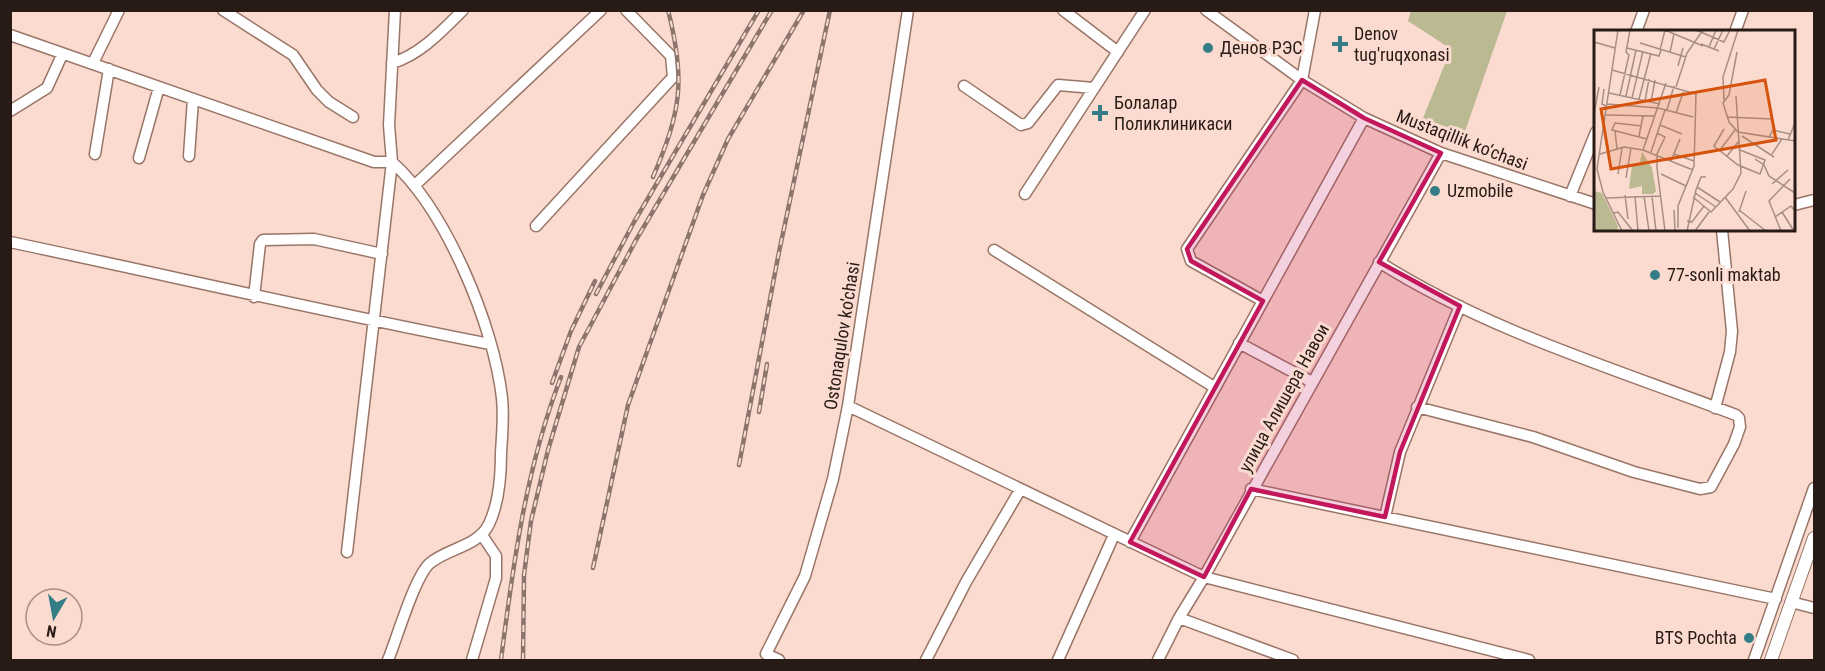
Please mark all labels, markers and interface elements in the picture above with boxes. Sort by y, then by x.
place label: Denov tug'ruqxonasi [1354,23,1450,65]
inset map [1594,30,1795,231]
marker: Denov tug'ruqxonasi [1331,35,1349,53]
place label: Денов РЭС [1220,37,1303,58]
marker: Денов РЭС [1201,41,1215,55]
place label: Болалар Поликлиникаси [1114,92,1233,134]
marker: Болалар Поликлиникаси [1091,104,1109,122]
street label: Mustaqillik ko‘chasi [1393,105,1531,174]
place label: Uzmobile [1447,180,1513,201]
marker: Uzmobile [1428,184,1442,198]
street label: Ostonaqulov ko'chasi [819,260,864,411]
place label: 77-sonli maktab [1667,264,1781,285]
marker: 77-sonli maktab [1648,268,1662,282]
street label: улица Алишера Навои [1234,320,1333,476]
north arrow [24,587,84,647]
text: N [45,621,58,641]
place label: BTS Pochta [1655,627,1737,648]
marker: BTS Pochta [1742,631,1756,645]

